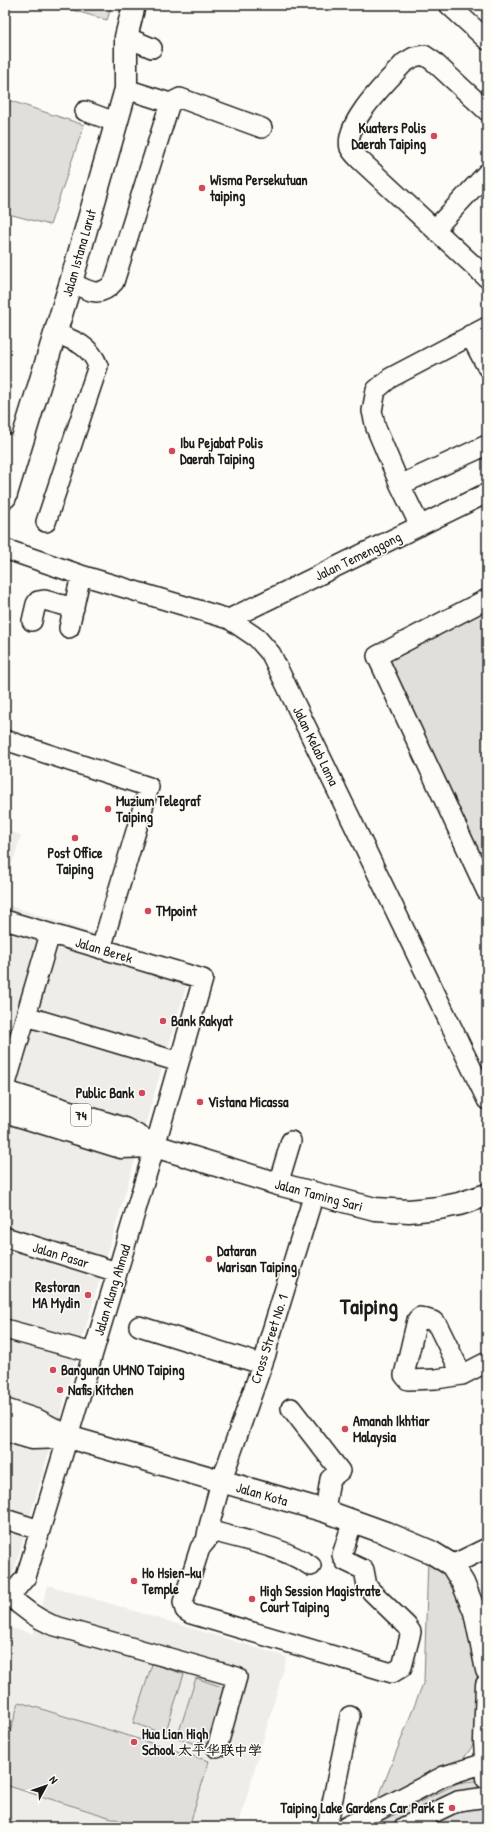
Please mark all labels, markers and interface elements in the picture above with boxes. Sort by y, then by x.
place label: Kuaters Polis Daerah Taiping [351,118,427,155]
marker: Kuaters Polis Daerah Taiping [429,131,439,141]
place label: Wisma Persekutuan taiping [209,170,308,207]
marker: Wisma Persekutuan taiping [197,183,207,193]
street label: Jalan Istana Larut [57,207,100,299]
place label: Ibu Pejabat Polis Daerah Taiping [180,433,263,470]
marker: Ibu Pejabat Polis Daerah Taiping [167,446,177,456]
street label: Jalan Temenggong [312,526,404,586]
street label: Jalan Kelab Lama [289,703,344,789]
place label: Muzium Telegraf Taiping [115,791,202,828]
marker: Muzium Telegraf Taiping [103,804,113,814]
marker: Post Office Taiping [70,833,80,843]
place label: Post Office Taiping [47,843,103,880]
place label: TMpoint [155,901,198,922]
marker: TMpoint [143,906,153,916]
street label: Jalan Berek [73,932,135,967]
place label: Bank Rakyat [171,1011,234,1032]
marker: Bank Rakyat [158,1016,168,1026]
place label: Public Bank [76,1083,134,1102]
marker: Public Bank [137,1088,147,1098]
place label: Vistana Micassa [208,1092,289,1111]
marker: Vistana Micassa [195,1097,205,1107]
road number: 74 [71,1104,91,1126]
street label: Jalan Taming Sari [273,1174,365,1216]
street label: Jalan Pasar [31,1237,92,1272]
street label: Jalan Alang Ahmad [89,1241,136,1338]
place label: Dataran Warisan Taiping [217,1241,297,1278]
marker: Dataran Warisan Taiping [204,1254,214,1264]
place label: Restoran MA Mydin [32,1277,80,1314]
marker: Restoran MA Mydin [83,1290,93,1300]
district label: Taiping [339,1291,398,1322]
street label: Cross Street No. 1 [245,1292,292,1386]
place label: Bangunan UMNO Taiping [61,1360,184,1381]
marker: Bangunan UMNO Taiping [48,1365,58,1375]
place label: Nafis Kitchen [68,1380,134,1399]
marker: Nafis Kitchen [55,1385,65,1395]
place label: Amanah Ikhtiar Malaysia [353,1411,430,1448]
marker: Amanah Ikhtiar Malaysia [340,1424,350,1434]
street label: Jalan Kota [234,1477,291,1510]
place label: Ho Hsien-ku Temple [141,1563,202,1600]
marker: Ho Hsien-ku Temple [129,1576,139,1586]
place label: High Session Magistrate Court Taiping [260,1581,381,1618]
marker: High Session Magistrate Court Taiping [247,1594,257,1604]
place label: Hua Lian High School 太平华联中学 [142,1724,262,1759]
marker: Hua Lian High School 太平华联中学 [129,1737,139,1747]
north arrow [26,1766,66,1806]
text: N [46,1773,61,1786]
place label: Taiping Lake Gardens Car Park E [279,1798,445,1819]
marker: Taiping Lake Gardens Car Park E [447,1803,457,1813]

